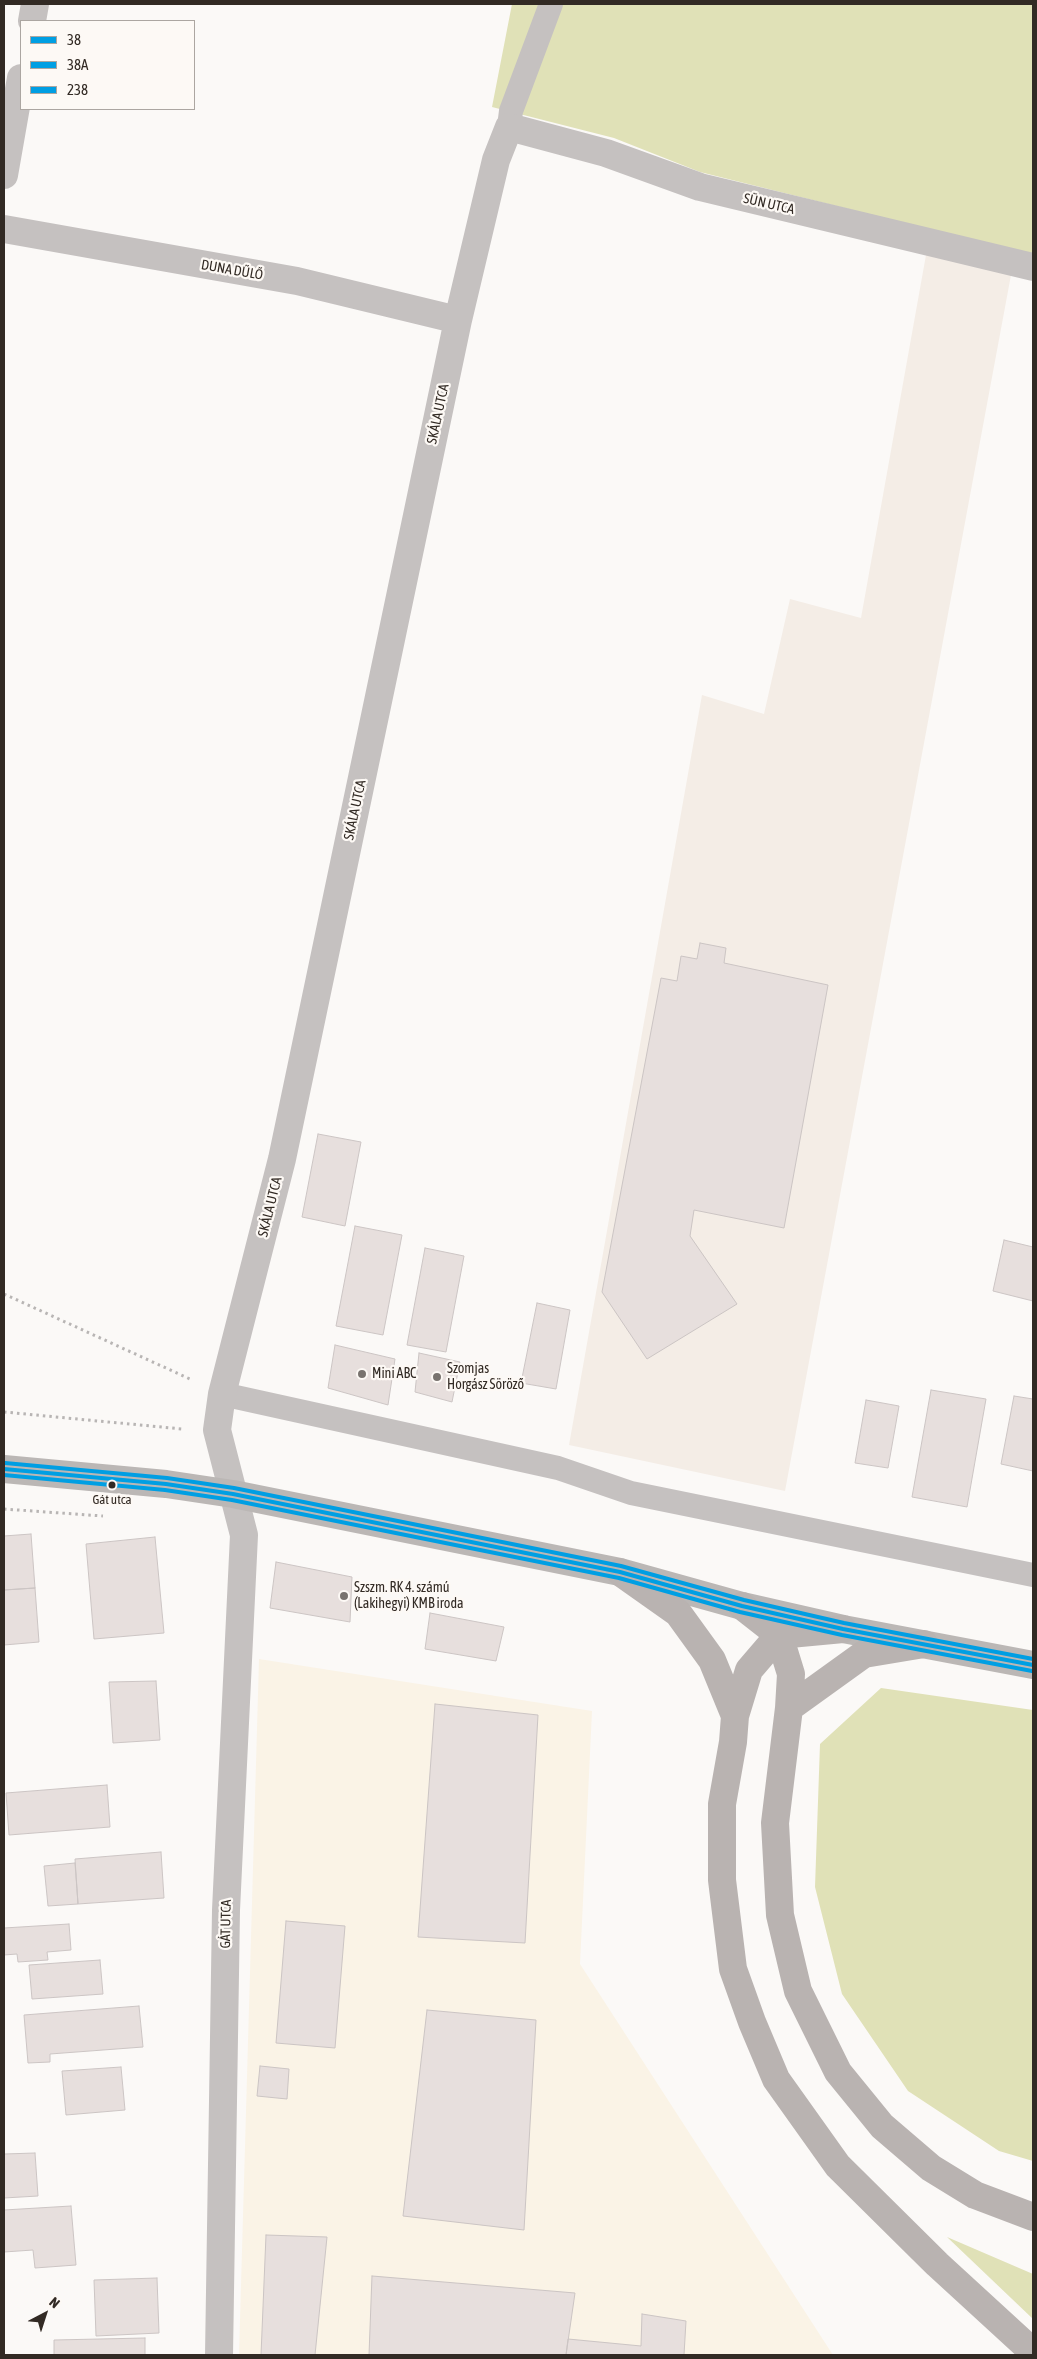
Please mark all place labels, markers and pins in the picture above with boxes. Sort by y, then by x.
place label: Szomjas Horgász Söröző [447,1361,524,1394]
place label: Mini ABC [372,1366,416,1382]
marker: Mini ABC [356,1368,368,1380]
marker: Szomjas Horgász Söröző [431,1371,443,1383]
marker: Gát utca [107,1480,117,1490]
place label: Gát utca [92,1492,132,1508]
place label: Szszm. RK 4. számú (Lakihegyi) KMB iroda [354,1580,464,1612]
marker: Szszm. RK 4. számú (Lakihegyi) KMB iroda [338,1590,350,1602]

